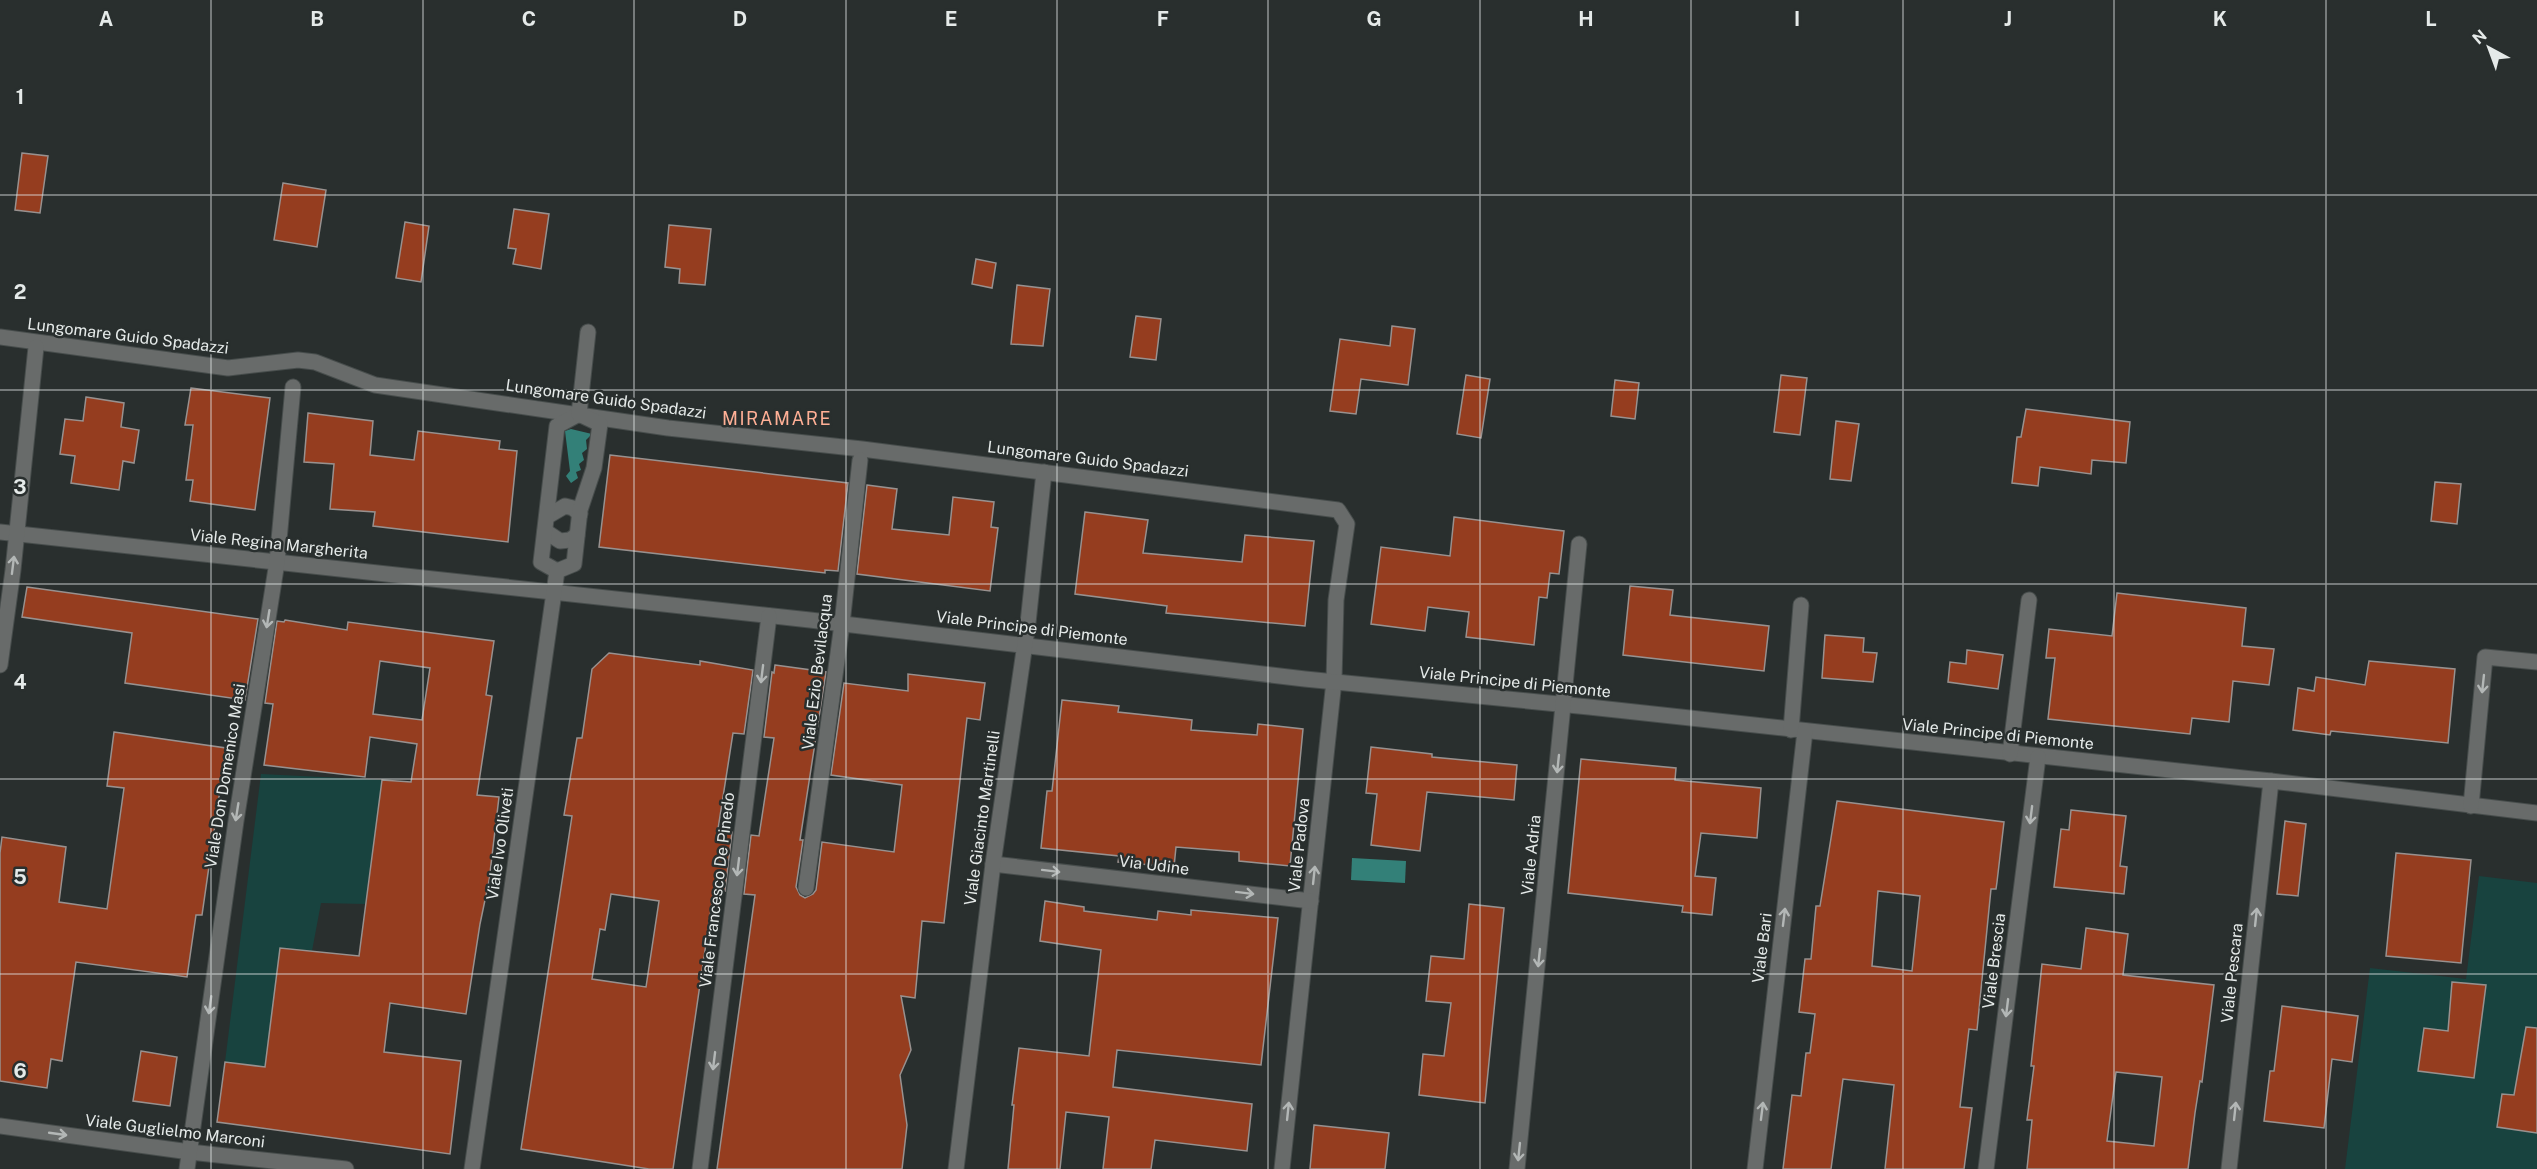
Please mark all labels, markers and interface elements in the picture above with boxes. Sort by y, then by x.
text: A [99,7,113,31]
text: B [310,7,324,31]
text: C [522,7,536,31]
text: D [733,7,747,31]
text: E [945,7,957,31]
text: F [1157,7,1169,31]
text: G [1366,7,1382,31]
text: H [1578,7,1594,31]
text: I [1794,7,1800,31]
text: J [2004,7,2012,31]
text: K [2213,7,2227,31]
text: L [2425,7,2437,31]
north arrow [2459,18,2519,78]
text: N [2469,26,2490,48]
text: 1 [16,85,24,109]
text: 2 [14,280,26,304]
street label: Lungomare Guido Spadazzi [26,314,230,358]
street label: Lungomare Guido Spadazzi [504,375,708,423]
district label: MIRAMARE [722,408,832,429]
street label: Lungomare Guido Spadazzi [986,437,1190,481]
text: 3 [13,475,27,499]
street label: Viale Regina Margherita [189,525,369,563]
one-way arrow [8,556,19,576]
street label: Viale Ezio Bevilacqua [798,593,836,751]
street label: Viale Principe di Piemonte [935,607,1129,649]
one-way arrow [262,609,273,629]
street label: Viale Principe di Piemonte [1418,662,1612,702]
one-way arrow [756,664,767,683]
text: 4 [13,670,27,694]
one-way arrow [2477,673,2488,693]
street label: Viale Don Domenico Masi [201,682,249,870]
street label: Viale Principe di Piemonte [1901,714,2095,754]
street label: Viale Giacinto Martinelli [960,729,1004,907]
one-way arrow [1552,753,1563,773]
street label: Viale Ivo Oliveti [483,787,517,901]
street label: Viale Francesco De Pinedo [696,791,738,989]
street label: Viale Padova [1285,797,1313,893]
one-way arrow [232,802,243,821]
one-way arrow [2025,804,2036,824]
street label: Viale Adria [1517,814,1545,896]
street label: Via Udine [1118,851,1190,879]
one-way arrow [732,857,743,877]
text: 5 [13,865,27,889]
one-way arrow [1041,866,1061,877]
one-way arrow [1309,866,1320,886]
one-way arrow [1235,888,1255,899]
one-way arrow [1778,908,1789,928]
one-way arrow [2251,908,2262,927]
street label: Viale Bari [1748,912,1776,984]
street label: Viale Brescia [1979,912,2009,1010]
street label: Viale Pescara [2217,922,2247,1024]
one-way arrow [1533,947,1544,967]
one-way arrow [205,995,216,1015]
one-way arrow [2001,998,2012,1018]
one-way arrow [708,1051,719,1070]
text: 6 [13,1059,27,1083]
one-way arrow [1283,1101,1294,1121]
one-way arrow [1756,1101,1767,1121]
one-way arrow [2230,1101,2241,1121]
street label: Viale Guglielmo Marconi [84,1111,266,1151]
one-way arrow [48,1128,67,1139]
one-way arrow [1513,1141,1524,1161]

